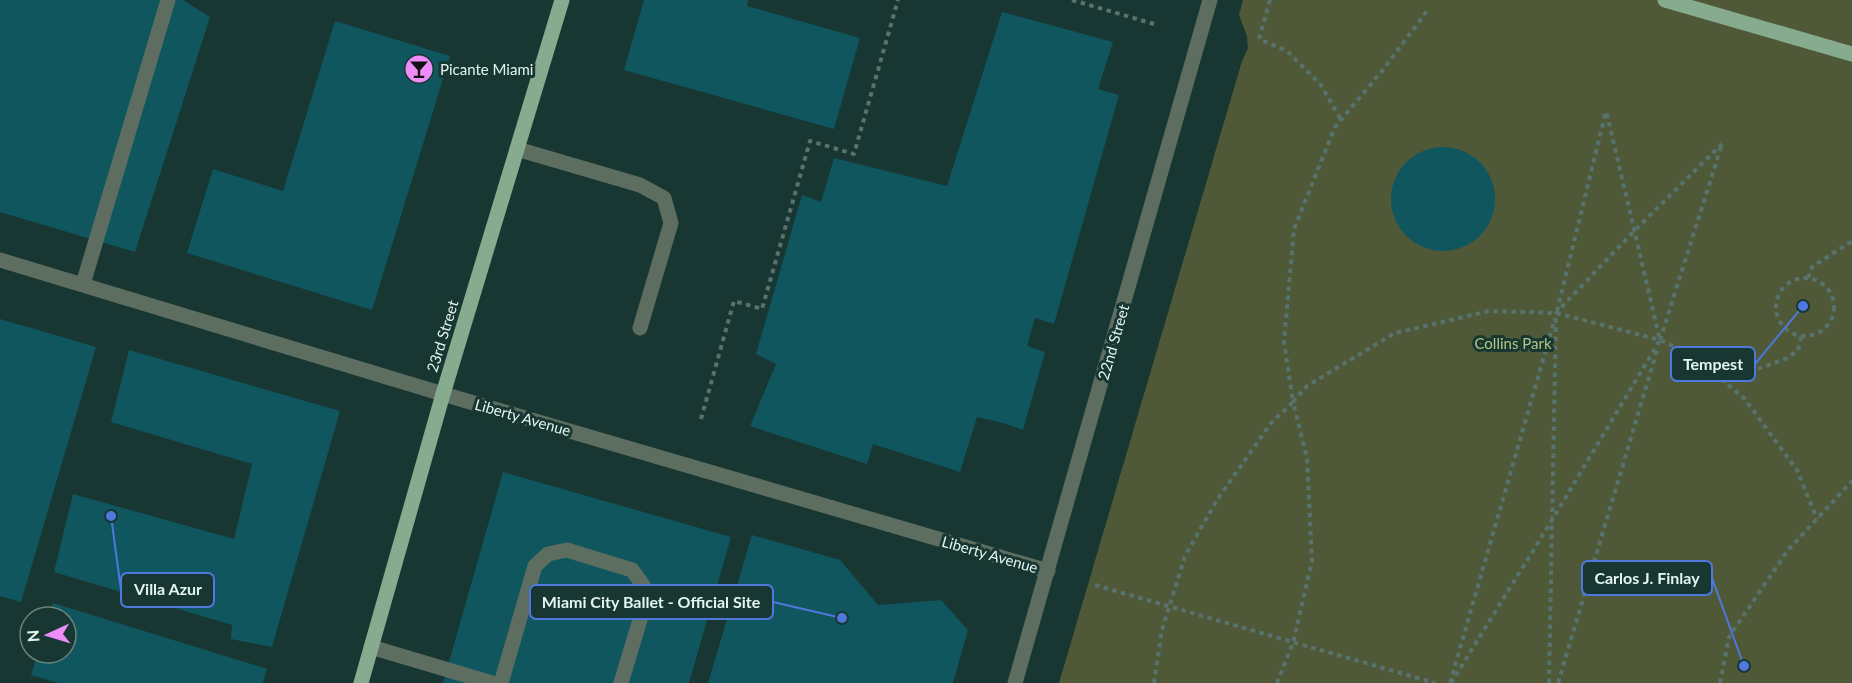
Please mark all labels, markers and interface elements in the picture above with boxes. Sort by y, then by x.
bar icon: Picante Miami [403,53,435,85]
place label: Picante Miami [440,60,533,78]
street label: 23rd Street [423,297,462,374]
street label: 22nd Street [1094,302,1133,382]
park label: Collins Park [1474,334,1552,352]
callout: Tempest [1671,347,1755,381]
text: Tempest [1683,354,1743,373]
street label: Liberty Avenue [473,395,573,439]
street label: Liberty Avenue [940,532,1040,576]
callout: Carlos J. Finlay [1582,561,1712,595]
text: Carlos J. Finlay [1594,568,1700,587]
callout: Villa Azur [121,573,214,607]
text: Villa Azur [133,579,202,598]
callout: Miami City Ballet - Official Site [530,585,773,619]
text: Miami City Ballet - Official Site [542,592,761,611]
north arrow [18,605,78,665]
text: N [23,629,42,643]

